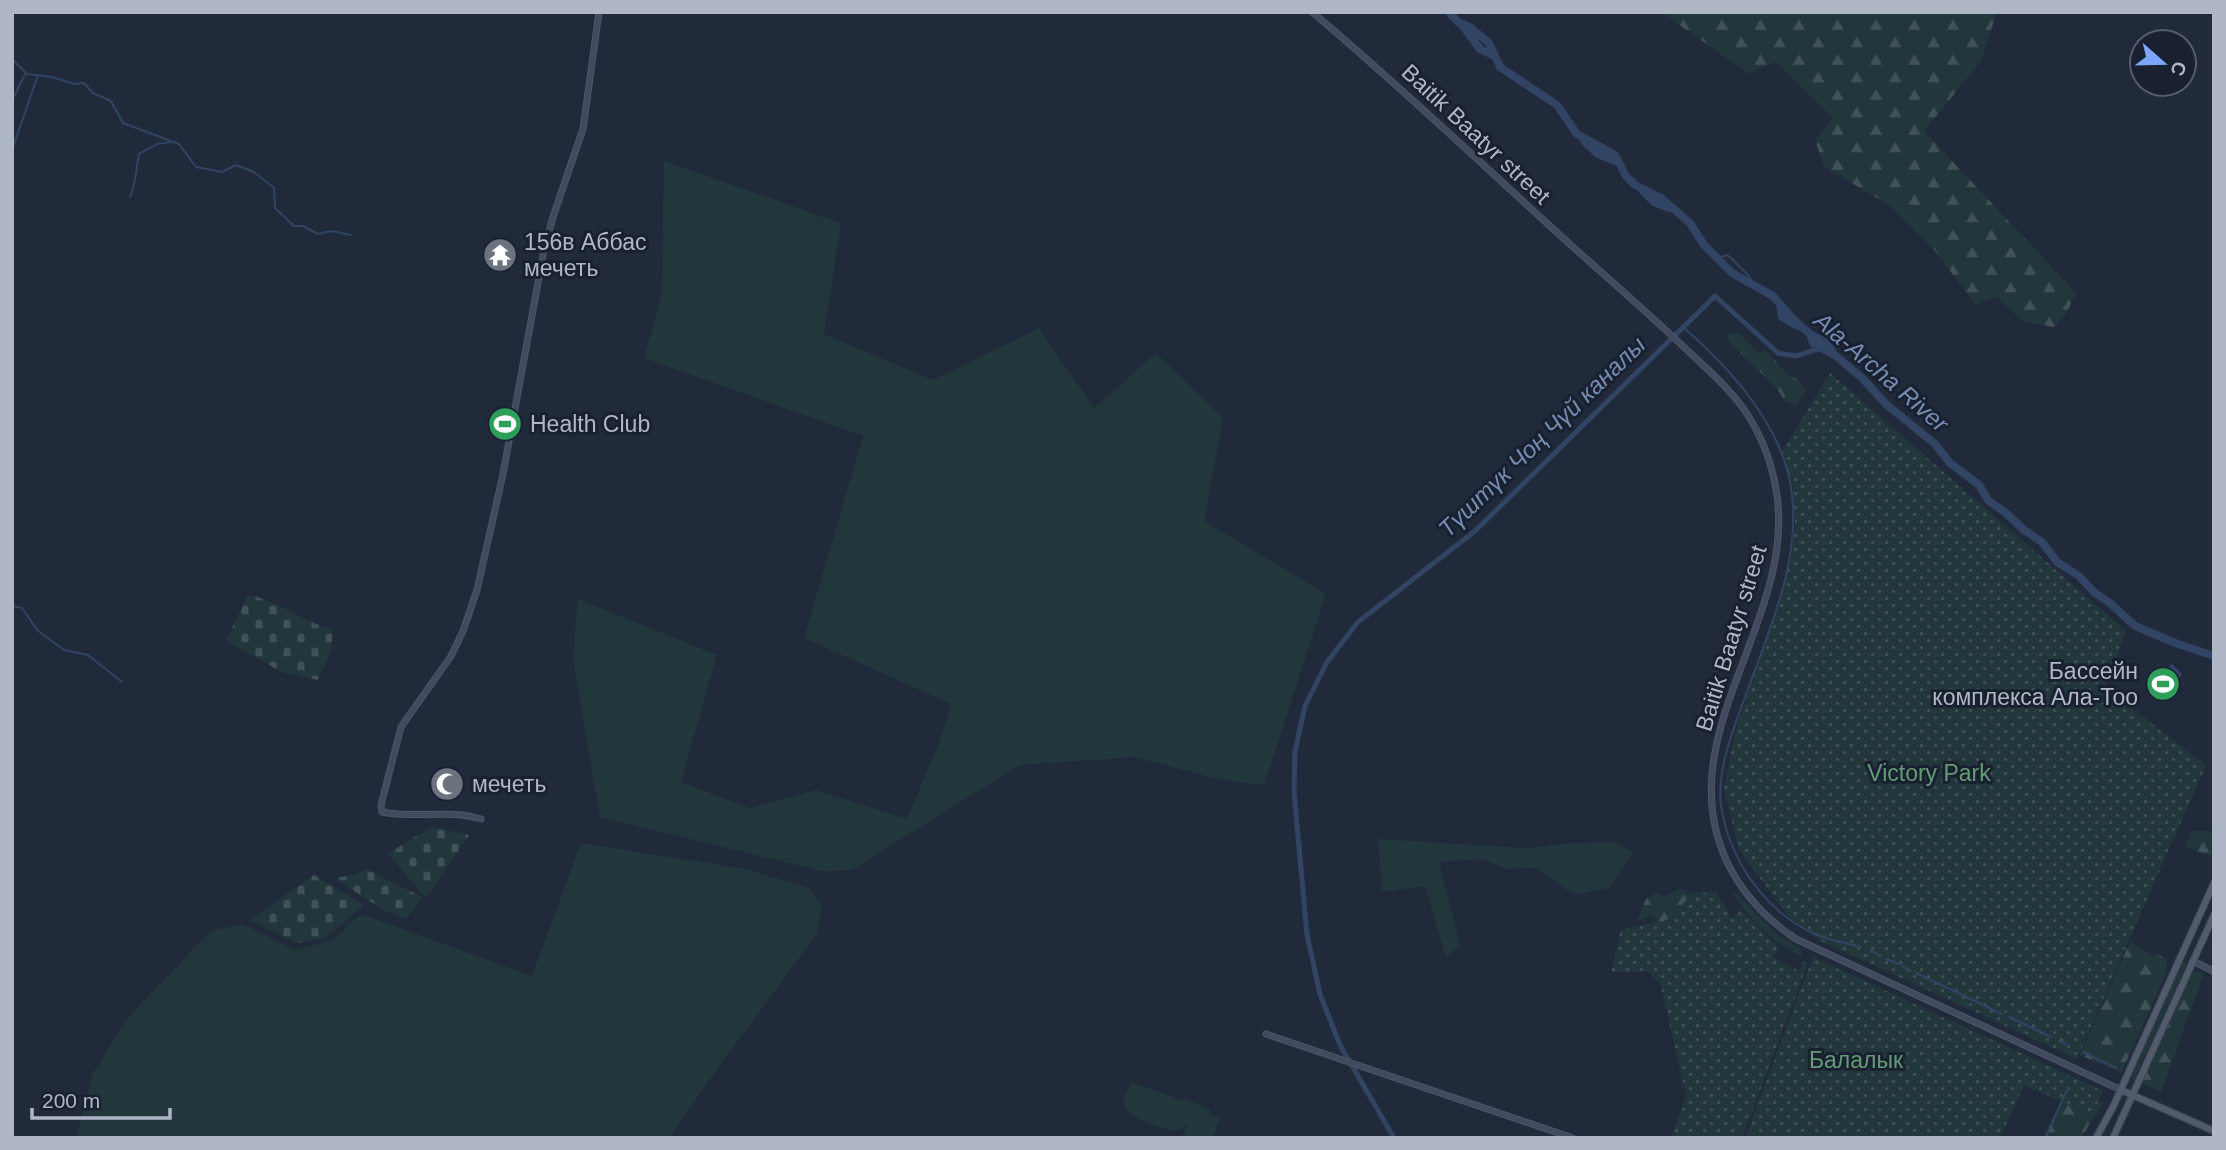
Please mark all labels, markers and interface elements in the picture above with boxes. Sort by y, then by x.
north arrow [2128,28,2198,98]
street label: Baitik Baatyr street [1397,59,1556,210]
text: С [2166,59,2191,79]
place label: 156в Аббас мечеть [524,229,646,281]
temple icon: 156в Аббас мечеть [481,236,519,274]
water label: Ala-Archa River [1808,305,1954,438]
water label: Түштүк Чоң Чүй каналы [1433,331,1651,542]
sports icon: Health Club [486,405,524,443]
place label: Health Club [530,411,650,437]
street label: Baitik Baatyr street [1690,541,1772,734]
place label: Бассейн комплекса Ала-Тоо [1932,658,2138,710]
sports icon: Бассейн комплекса Ала-Тоо [2144,665,2182,703]
park label: Victory Park [1867,760,1991,786]
mosque icon: мечеть [428,765,466,803]
place label: мечеть [472,771,546,797]
park label: Балалык [1809,1047,1904,1073]
scale bar [32,1076,170,1120]
text: 200 m [42,1089,100,1112]

